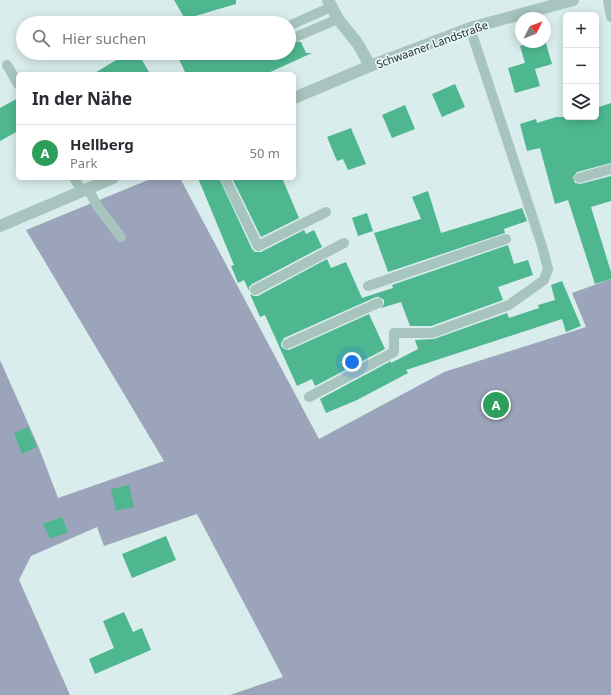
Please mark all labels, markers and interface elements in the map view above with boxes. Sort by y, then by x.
north arrow [515,12,551,48]
map controls [563,12,599,120]
button: + [563,12,599,48]
search box [16,16,296,60]
street label: Schwaaner Landstraße [374,17,490,71]
icon: search [30,27,52,49]
text: Hier suchen [62,28,146,48]
button: − [563,48,599,84]
button: layers [563,84,599,120]
text: In der Nähe [32,87,132,110]
text: Hellberg [70,134,134,154]
text: A [41,144,50,162]
text: 50 m [250,144,280,162]
text: Park [70,154,97,172]
your location [342,352,362,372]
pin: A [483,390,509,420]

